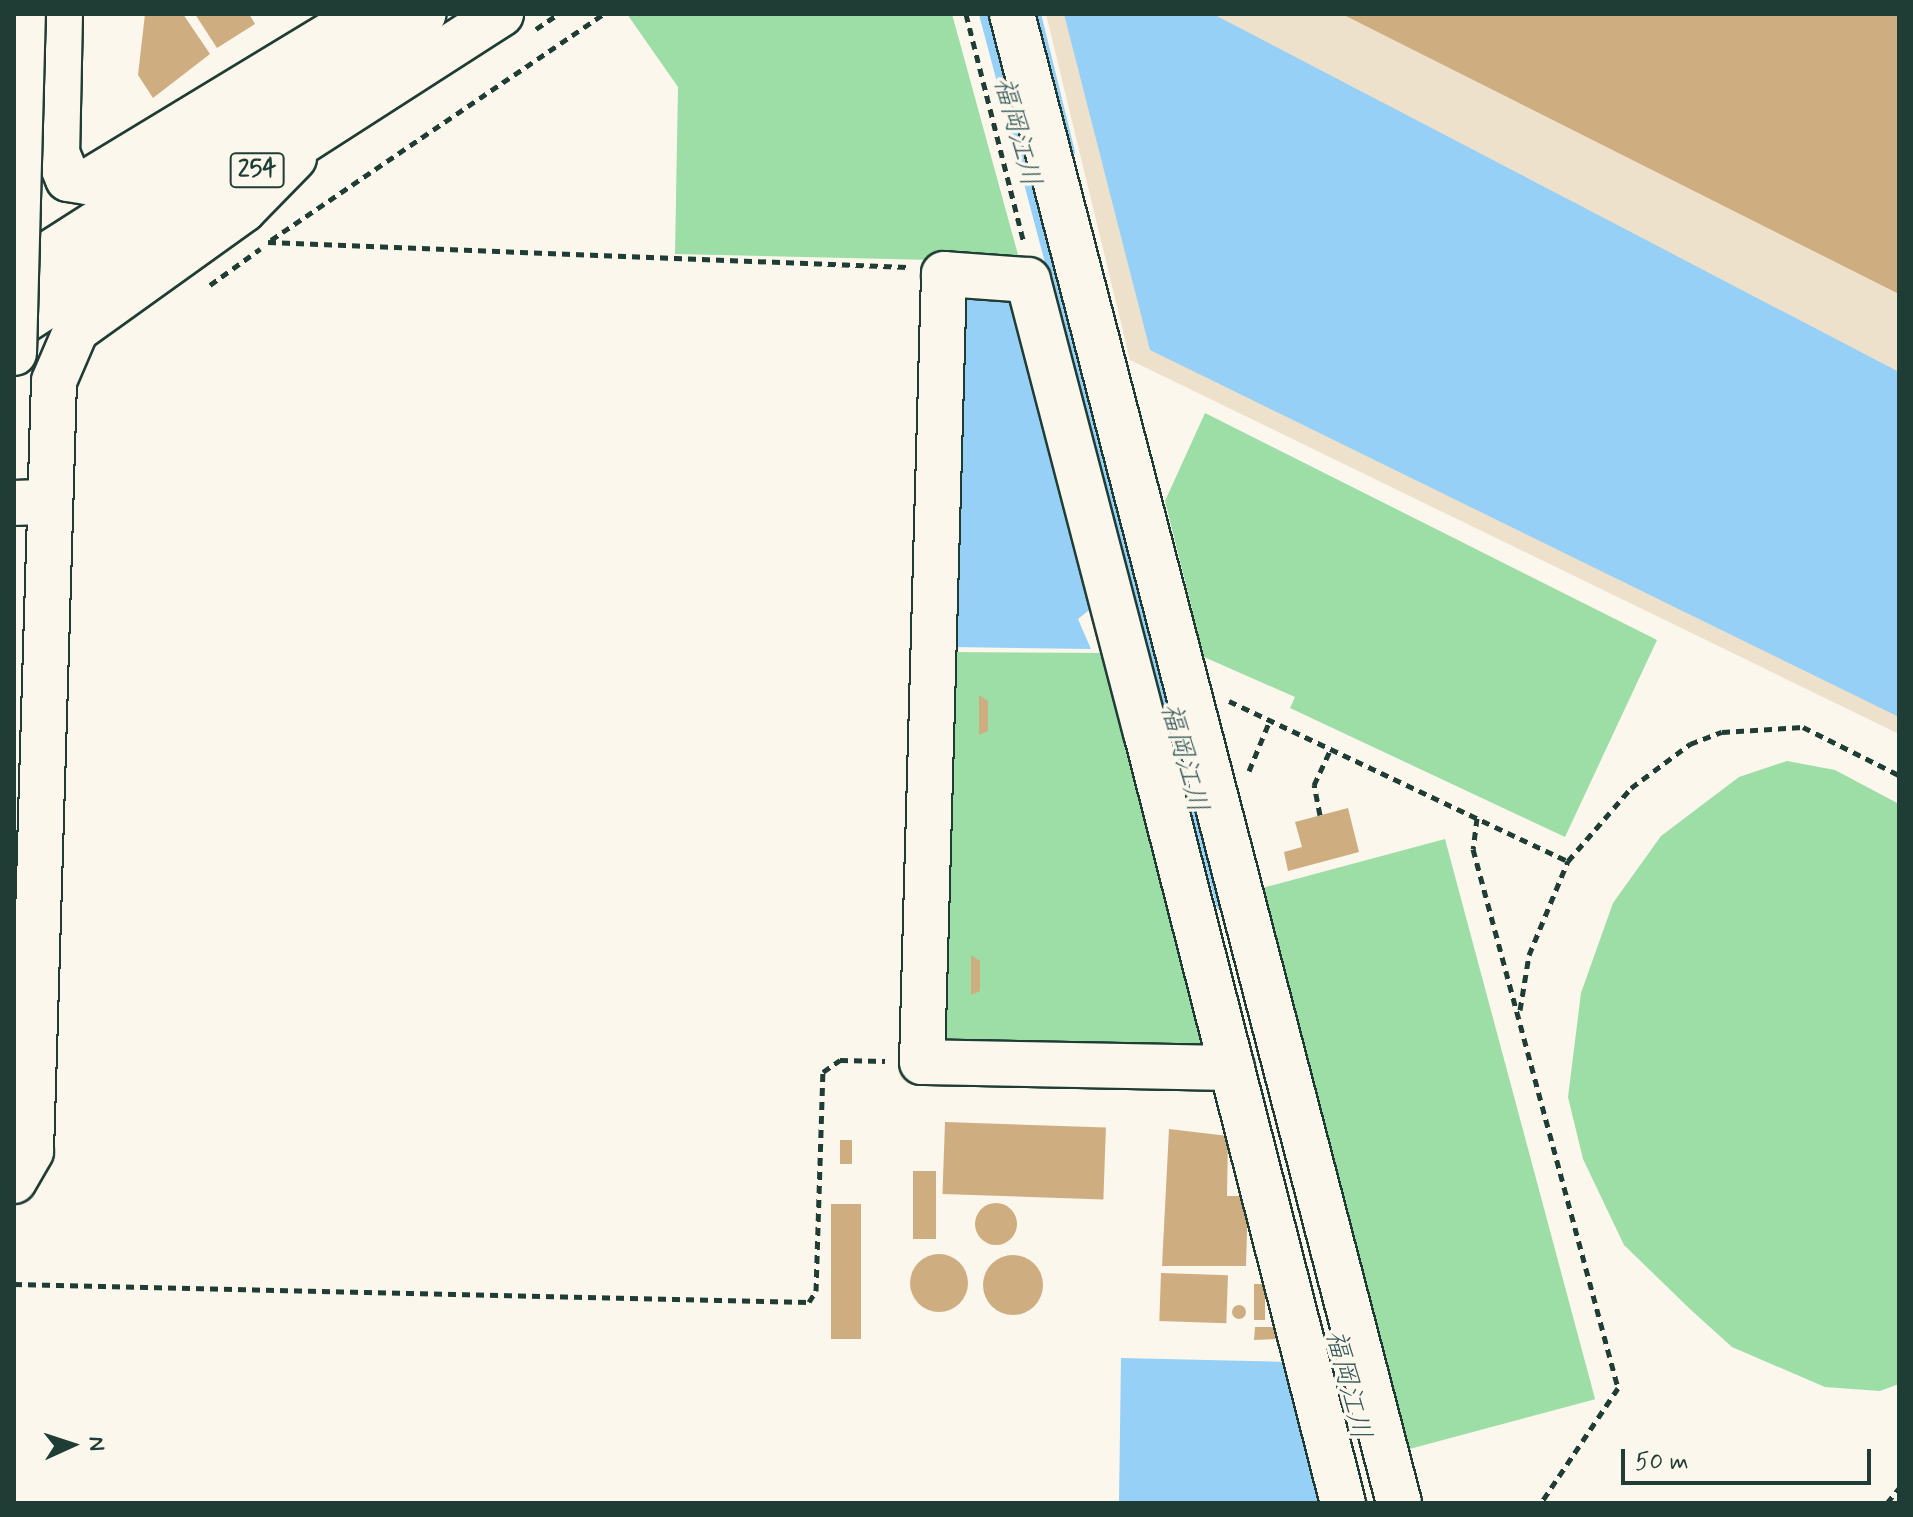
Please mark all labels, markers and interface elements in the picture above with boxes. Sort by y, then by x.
water label: 福岡江川 [985,74,1047,190]
road number: 254 [229,150,285,190]
water label: 福岡江川 [1152,700,1214,816]
water label: 福岡江川 [1317,1327,1377,1443]
north arrow [32,1405,112,1485]
scale bar [1625,1433,1875,1483]
text: N [82,1436,110,1452]
text: 50 m [1635,1447,1689,1478]

